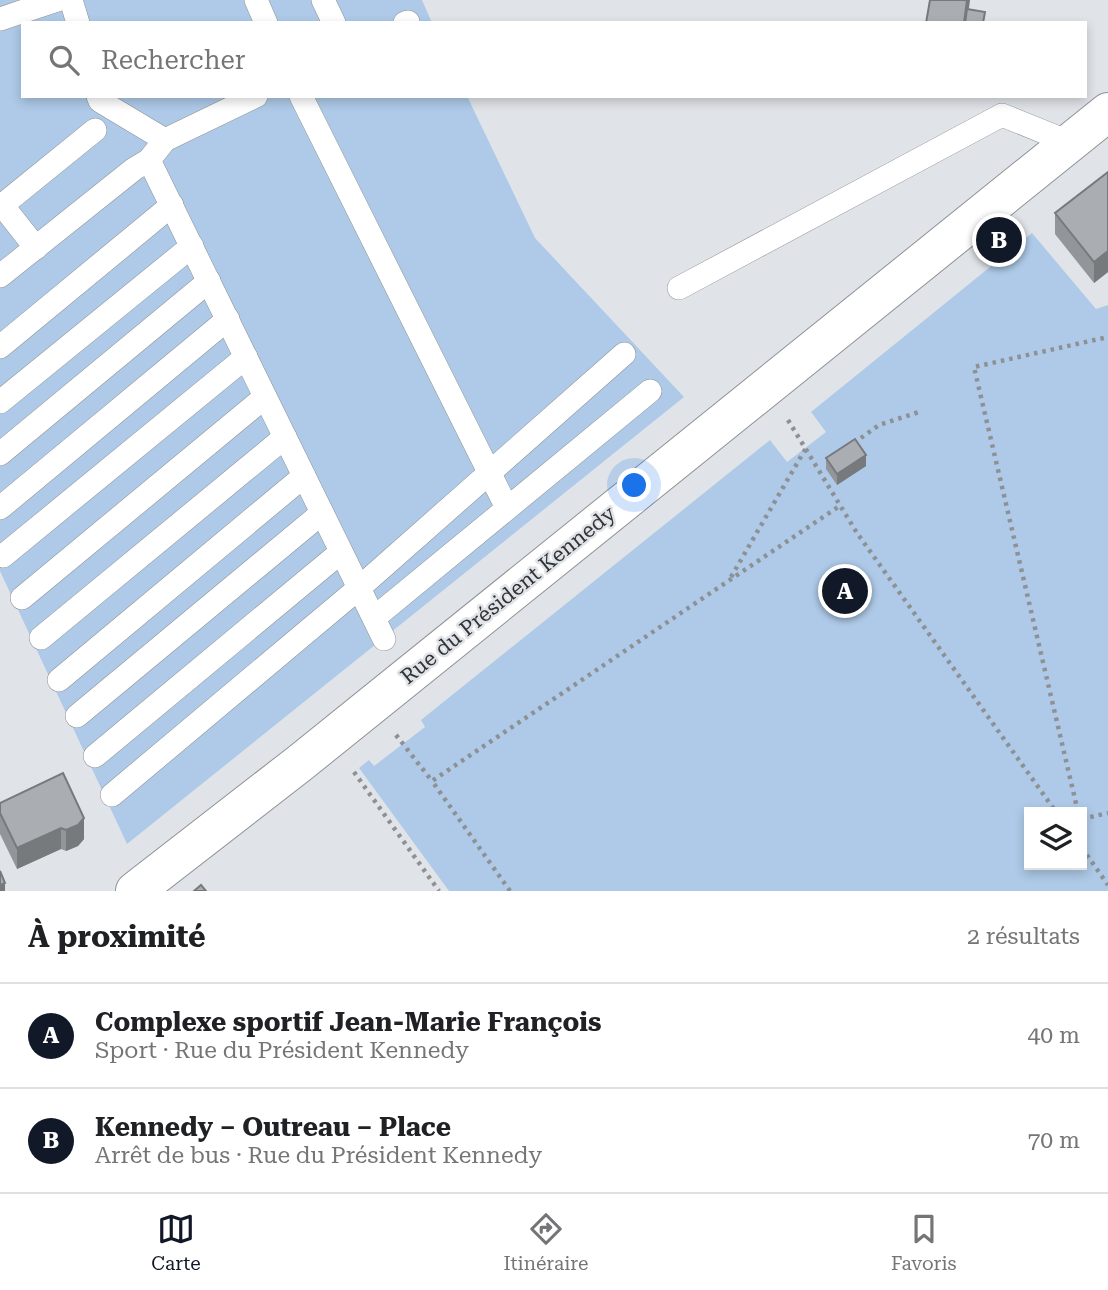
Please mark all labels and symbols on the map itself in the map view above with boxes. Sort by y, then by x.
pin: B [976,214,1022,266]
your location [617,468,651,502]
street label: Rue du Président Kennedy [396,501,620,689]
pin: A [822,565,868,617]

